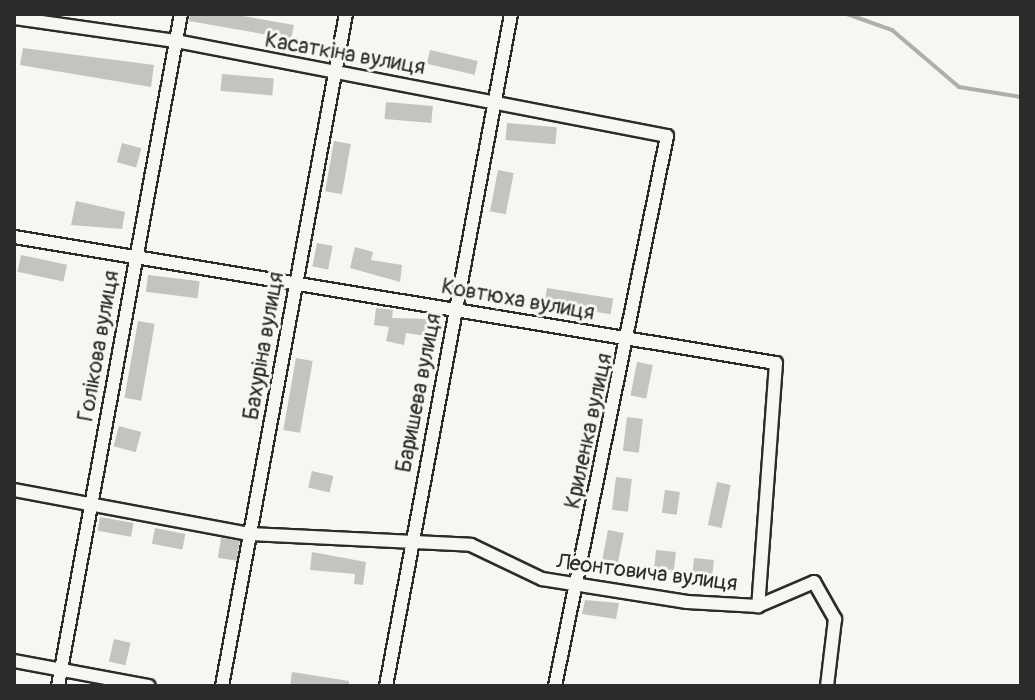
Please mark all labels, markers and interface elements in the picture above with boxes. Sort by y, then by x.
street label: Касаткіна вулиця [263,27,427,81]
street label: Голікова вулиця [73,269,125,423]
street label: Бахуріна вулиця [238,270,290,422]
street label: Ковтюха вулиця [439,274,597,326]
street label: Баришева вулиця [391,311,447,475]
street label: Криленка вулиця [560,351,618,511]
street label: Леонтовича вулиця [555,549,739,597]

